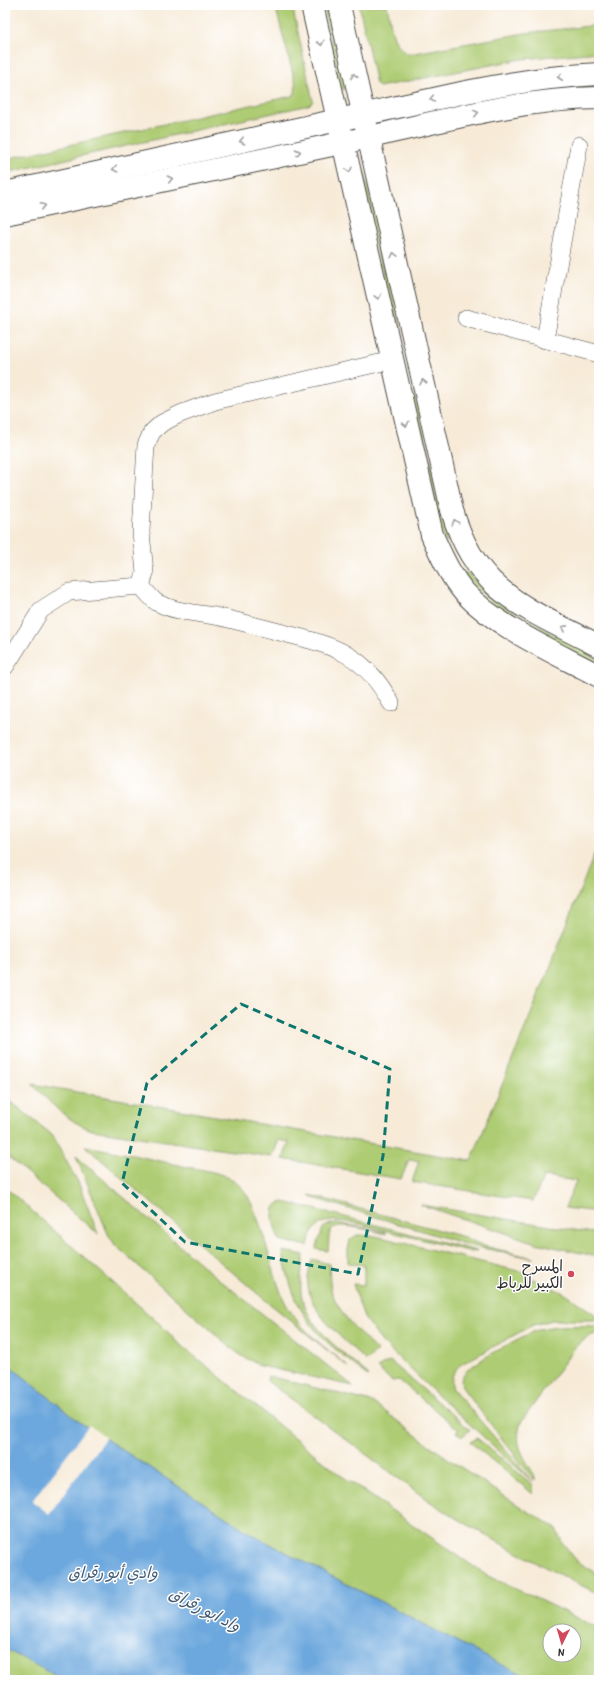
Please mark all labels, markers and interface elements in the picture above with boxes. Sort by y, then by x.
one-way arrow [316,40,324,46]
one-way arrow [557,72,563,81]
one-way arrow [350,73,358,79]
one-way arrow [429,94,435,102]
one-way arrow [473,109,479,117]
one-way arrow [239,136,245,144]
one-way arrow [294,148,301,157]
one-way arrow [112,164,118,172]
one-way arrow [345,167,353,173]
one-way arrow [167,175,173,183]
one-way arrow [40,202,46,210]
one-way arrow [390,252,398,258]
one-way arrow [374,293,382,300]
one-way arrow [419,378,427,385]
one-way arrow [402,420,410,427]
one-way arrow [451,519,460,526]
one-way arrow [561,626,569,633]
place label: المسرح الكبير للرباط [497,1255,563,1293]
marker: المسرح الكبير للرباط [566,1269,576,1279]
water label: وادي أبو رقراق [68,1561,158,1584]
water label: واد ابو رقراق [166,1582,245,1637]
north arrow [542,1623,582,1663]
text: N [557,1646,565,1660]

